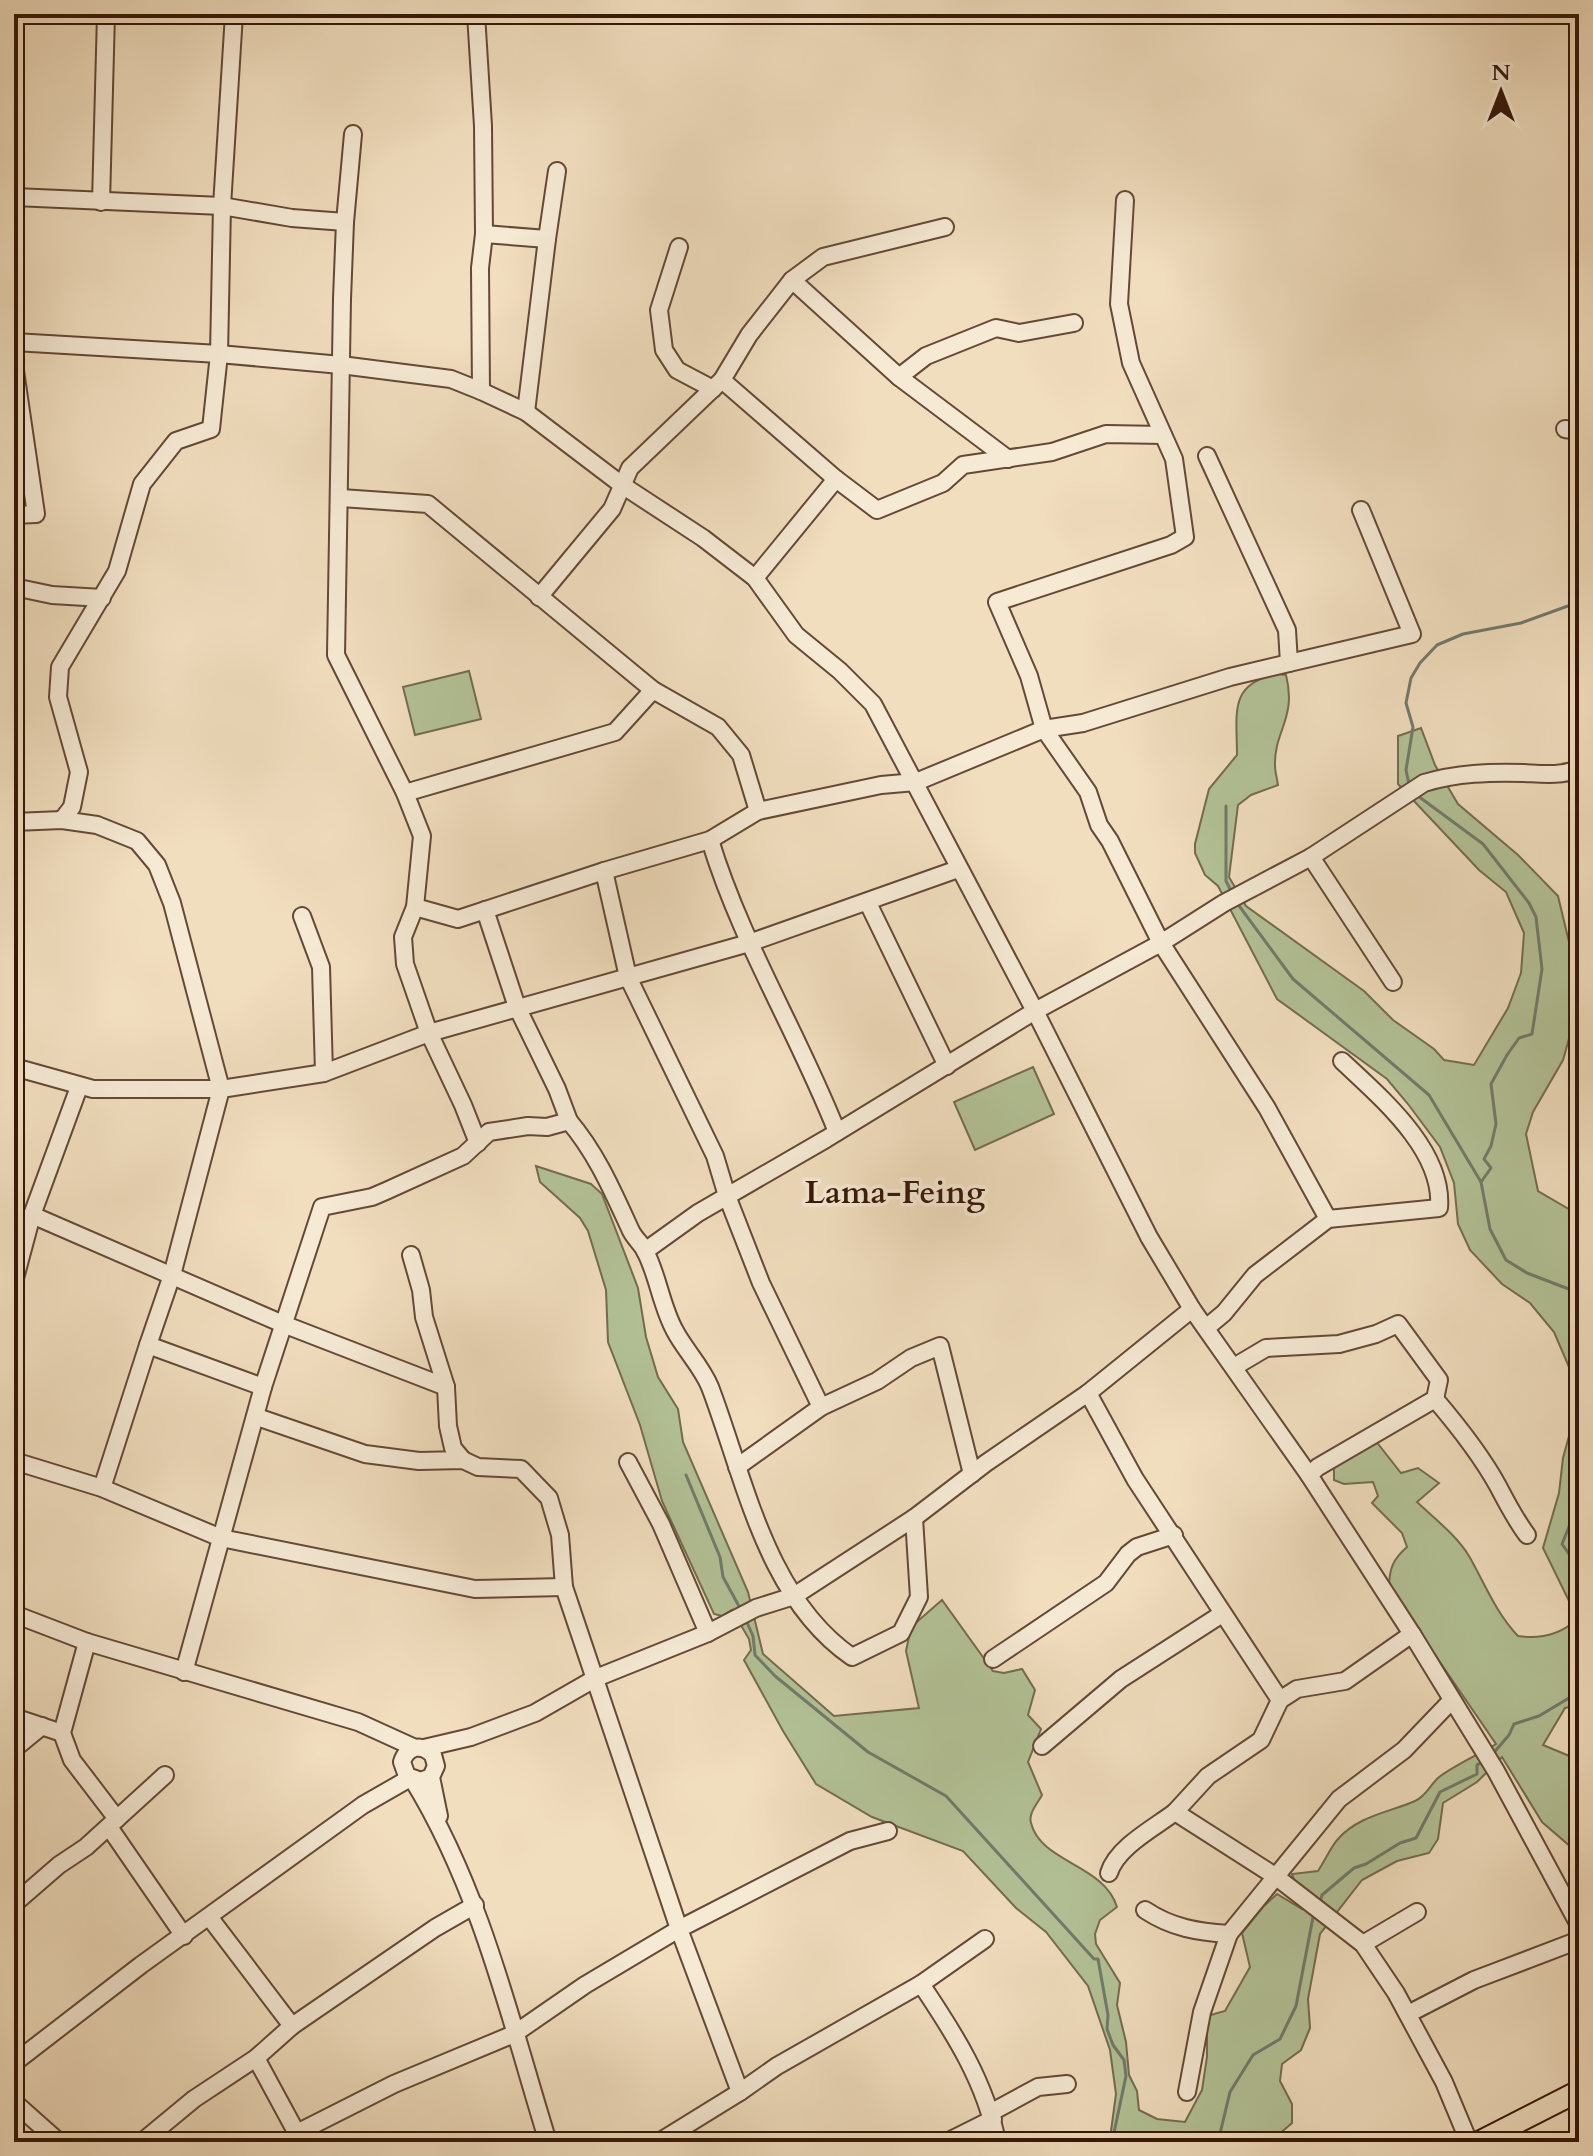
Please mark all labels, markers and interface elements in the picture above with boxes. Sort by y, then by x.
north arrow [1461,52,1541,132]
text: N [1491,58,1511,88]
district label: Lama-Feing [805,1171,985,1215]

